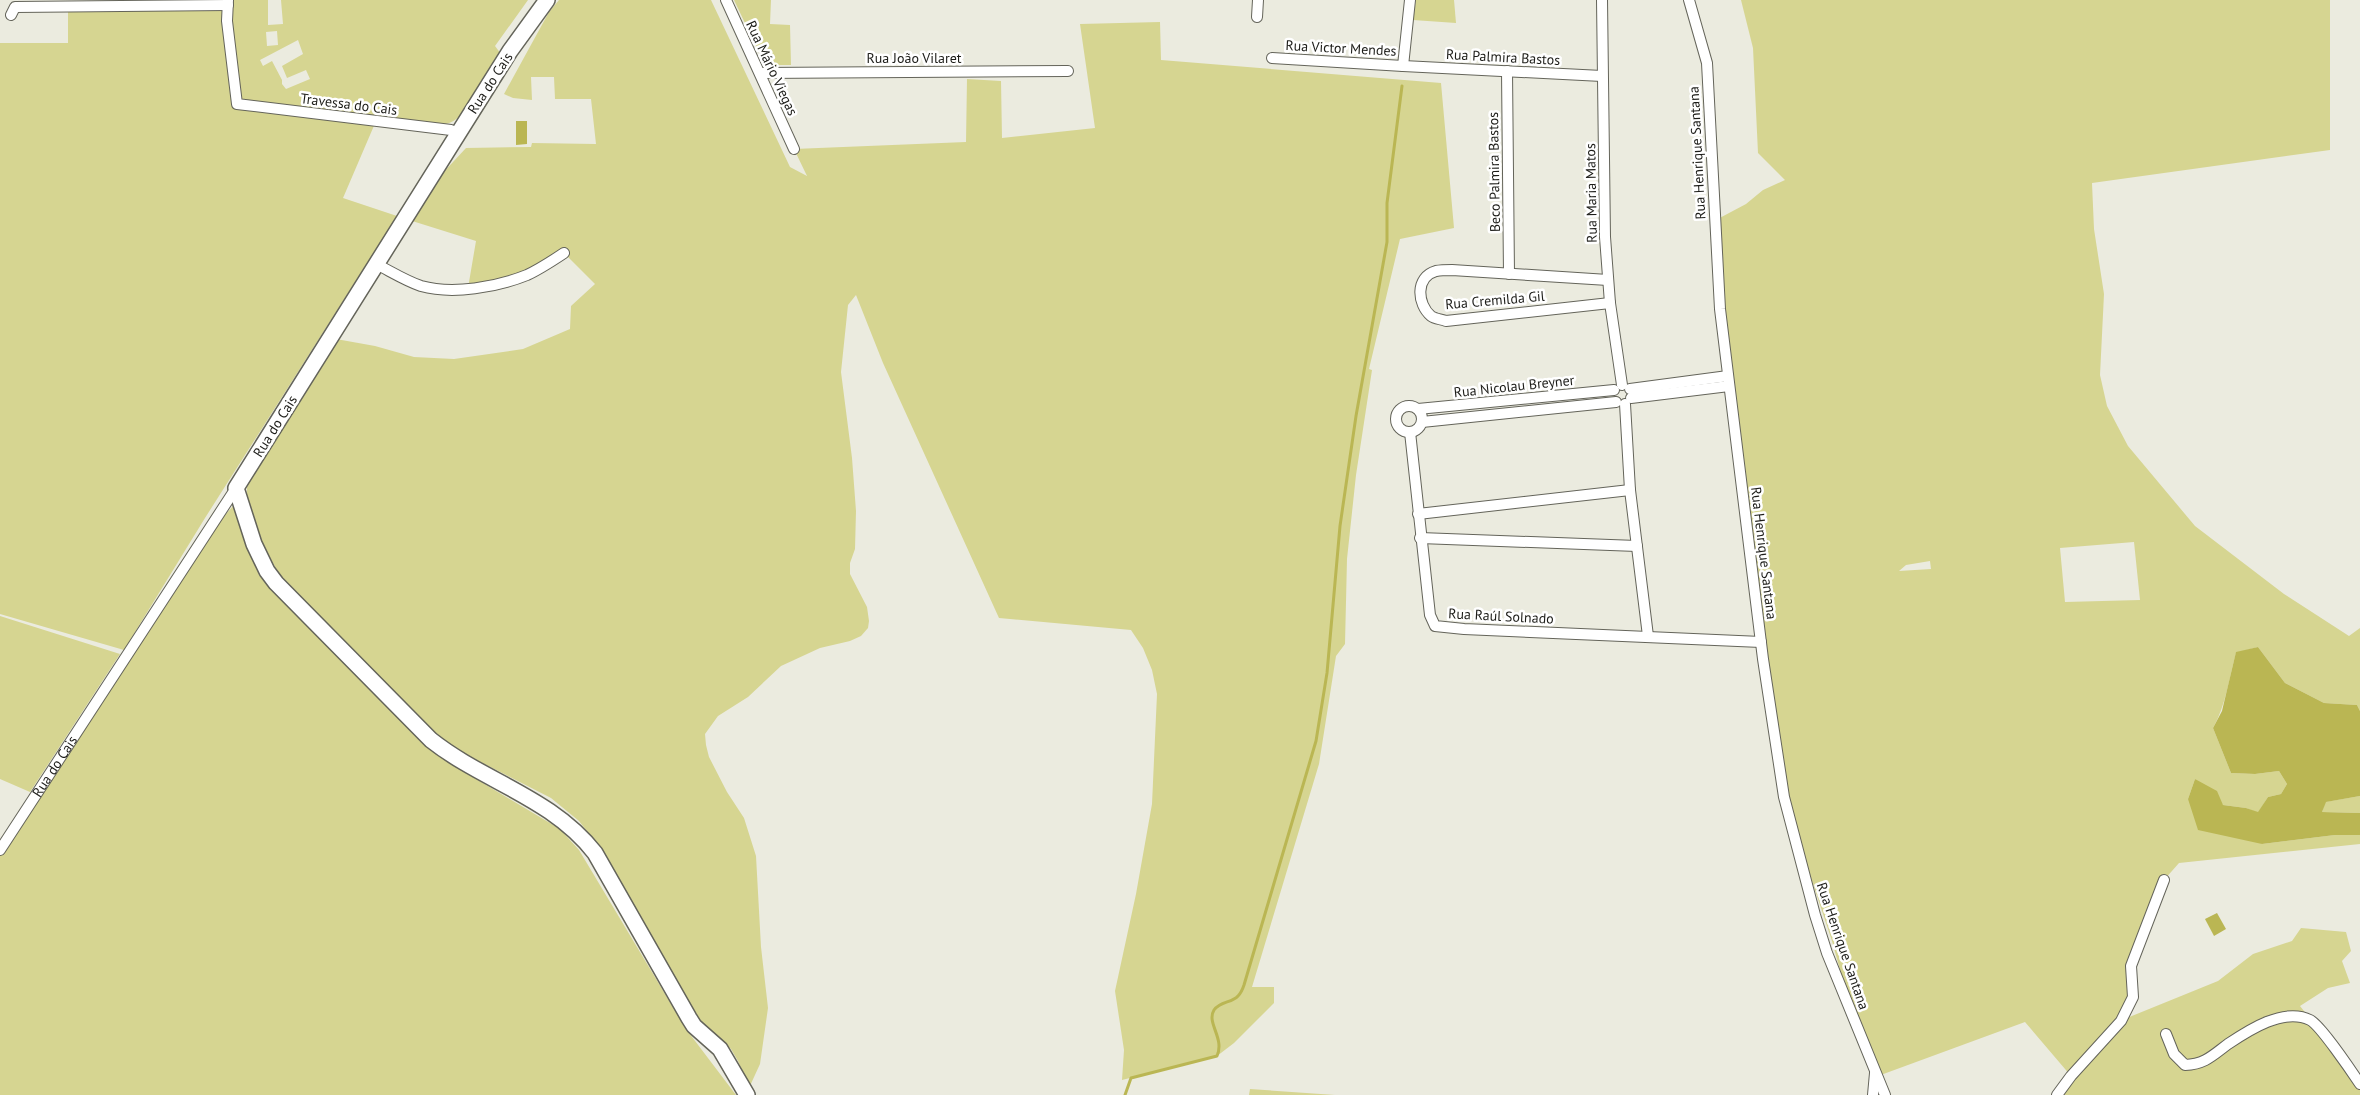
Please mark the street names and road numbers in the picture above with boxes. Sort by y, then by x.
street label: Rua Mário Viegas [742,18,802,118]
street label: Rua Victor Mendes [1285,36,1397,60]
street label: Rua Palmira Bastos [1445,45,1561,69]
street label: Rua do Cais [464,49,517,117]
street label: Rua João Vilaret [866,49,962,67]
street label: Rua Henrique Santana [1685,86,1709,220]
street label: Travessa do Cais [300,89,398,119]
street label: Beco Palmira Bastos [1484,112,1504,232]
street label: Rua Maria Matos [1581,143,1601,243]
street label: Rua Cremilda Gil [1444,287,1546,313]
street label: Rua Nicolau Breyner [1453,371,1575,401]
street label: Rua do Cais [249,392,301,460]
street label: Rua Henrique Santana [1747,486,1781,620]
street label: Rua Raúl Solnado [1448,604,1554,628]
street label: Rua do Cais [28,732,81,800]
street label: Rua Henrique Santana [1813,880,1873,1012]

